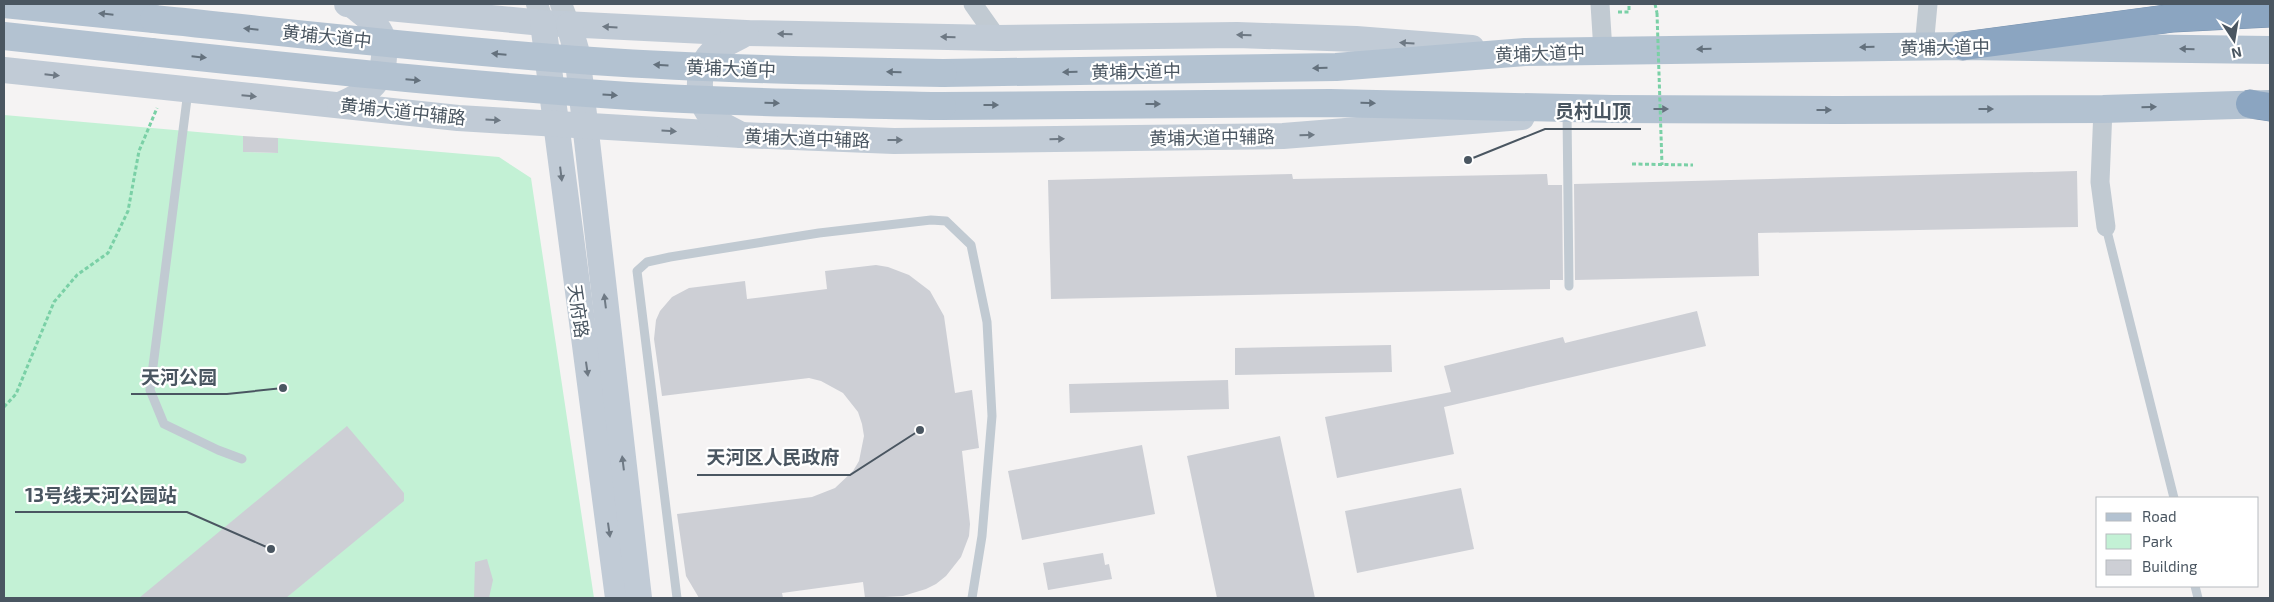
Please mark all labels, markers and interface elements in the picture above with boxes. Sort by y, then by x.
one-way arrow [98,10,114,18]
north arrow [2209,15,2259,65]
street label: 黄埔大道中 [281,20,373,52]
one-way arrow [601,22,617,30]
one-way arrow [242,25,258,33]
one-way arrow [777,30,793,38]
one-way arrow [1236,31,1252,39]
one-way arrow [940,33,956,41]
street label: 黄埔大道中 [1900,35,1990,59]
one-way arrow [1398,39,1414,47]
street label: 黄埔大道中 [1495,40,1585,66]
one-way arrow [1858,44,1874,52]
text: N [2230,44,2244,63]
one-way arrow [1696,45,1712,53]
one-way arrow [2178,45,2194,53]
one-way arrow [491,49,507,57]
one-way arrow [192,53,208,61]
street label: 黄埔大道中 [686,55,776,81]
street label: 黄埔大道中 [1091,59,1181,83]
one-way arrow [653,60,669,68]
one-way arrow [1311,64,1327,72]
one-way arrow [886,68,902,76]
one-way arrow [1061,68,1077,76]
one-way arrow [45,71,61,79]
one-way arrow [405,76,421,84]
one-way arrow [602,91,618,99]
one-way arrow [241,93,257,101]
street label: 黄埔大道中辅路 [339,93,467,129]
callout: 员村山顶 [1545,95,1641,129]
one-way arrow [765,99,781,107]
text: 员村山顶 [1555,99,1631,122]
one-way arrow [1146,100,1162,108]
one-way arrow [1361,100,1377,108]
one-way arrow [983,101,999,109]
one-way arrow [2141,103,2157,111]
one-way arrow [1654,105,1670,113]
one-way arrow [1979,105,1995,113]
one-way arrow [1816,106,1832,114]
one-way arrow [485,117,501,125]
street label: 黄埔大道中辅路 [744,125,870,151]
street label: 黄埔大道中辅路 [1149,125,1275,149]
one-way arrow [661,128,677,136]
one-way arrow [1300,130,1316,138]
one-way arrow [1050,135,1066,143]
one-way arrow [887,136,903,144]
one-way arrow [557,166,565,182]
street label: 天府路 [564,283,594,339]
one-way arrow [601,293,609,309]
callout: 天河公园 [131,360,227,394]
one-way arrow [583,362,591,378]
text: 天河公园 [141,365,217,388]
callout: 天河区人民政府 [697,441,850,475]
text: 天河区人民政府 [706,445,840,468]
one-way arrow [619,455,627,471]
callout: 13号线天河公园站 [15,478,187,512]
text: 13号线天河公园站 [25,483,177,506]
legend [2096,497,2259,587]
text: Road [2142,507,2177,525]
one-way arrow [605,523,613,539]
text: Park [2142,532,2173,550]
text: Building [2142,557,2198,575]

